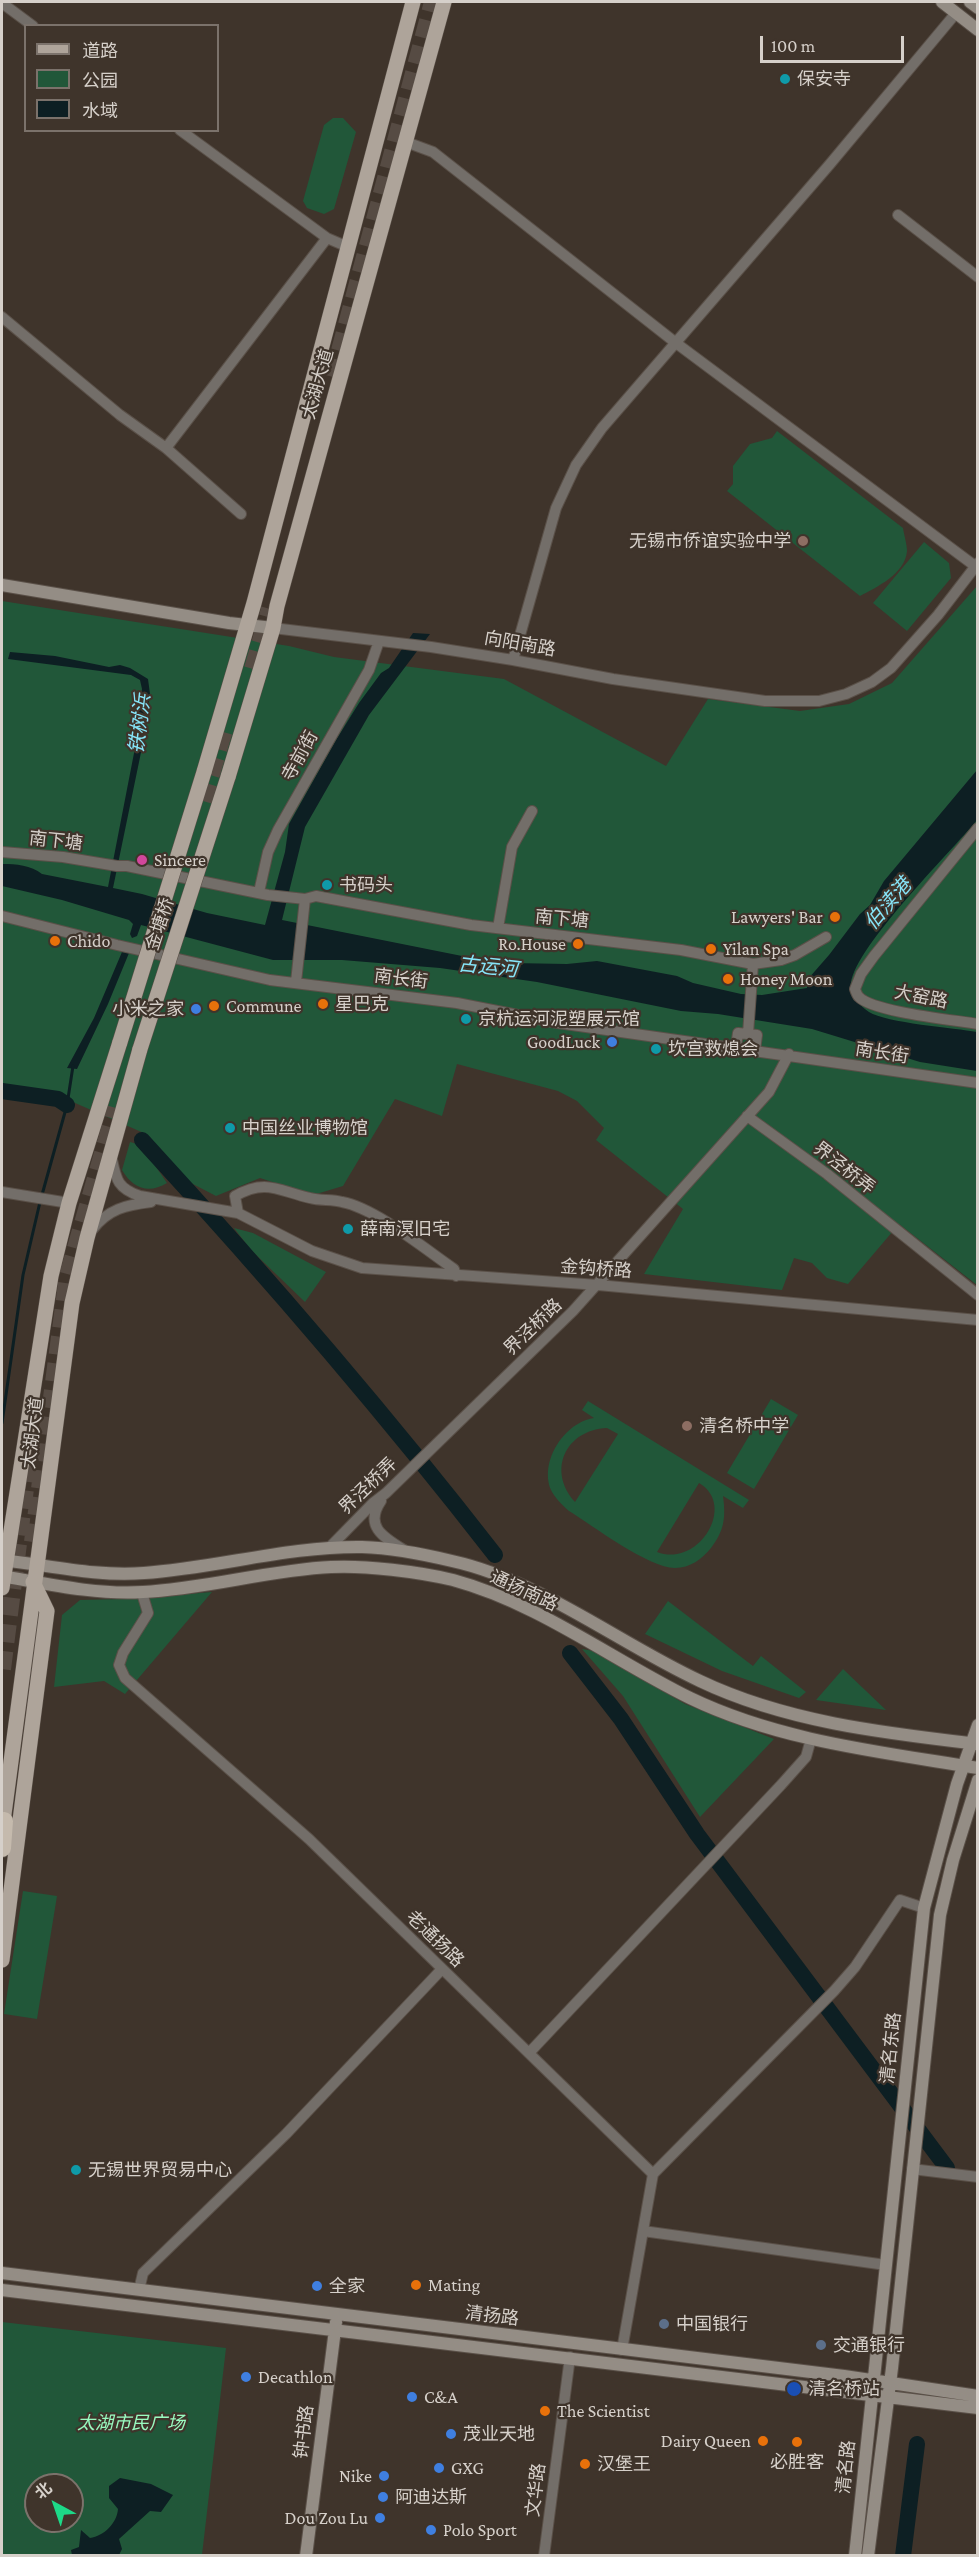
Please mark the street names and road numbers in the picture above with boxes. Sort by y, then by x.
street label: 太湖大道 [298,346,338,422]
street label: 向阳南路 [483,627,557,661]
street label: 寺前街 [277,727,323,785]
street label: 南下塘 [28,827,84,855]
street label: 金塘桥 [141,895,179,953]
street label: 南下塘 [534,906,590,932]
street label: 南长街 [373,965,429,993]
street label: 大窑路 [892,981,950,1013]
street label: 南长街 [854,1038,910,1068]
street label: 界泾桥弄 [809,1137,879,1199]
street label: 金钩桥路 [559,1256,633,1282]
street label: 界泾桥路 [500,1294,566,1360]
street label: 太湖大道 [18,1396,48,1470]
street label: 界泾桥弄 [335,1453,401,1519]
street label: 通扬南路 [487,1566,561,1616]
street label: 老通扬路 [402,1906,468,1972]
street label: 清名东路 [876,2011,906,2085]
street label: 清扬路 [464,2302,520,2330]
street label: 钟书路 [290,2404,318,2460]
street label: 清名路 [832,2439,860,2495]
street label: 文华路 [522,2462,550,2518]

